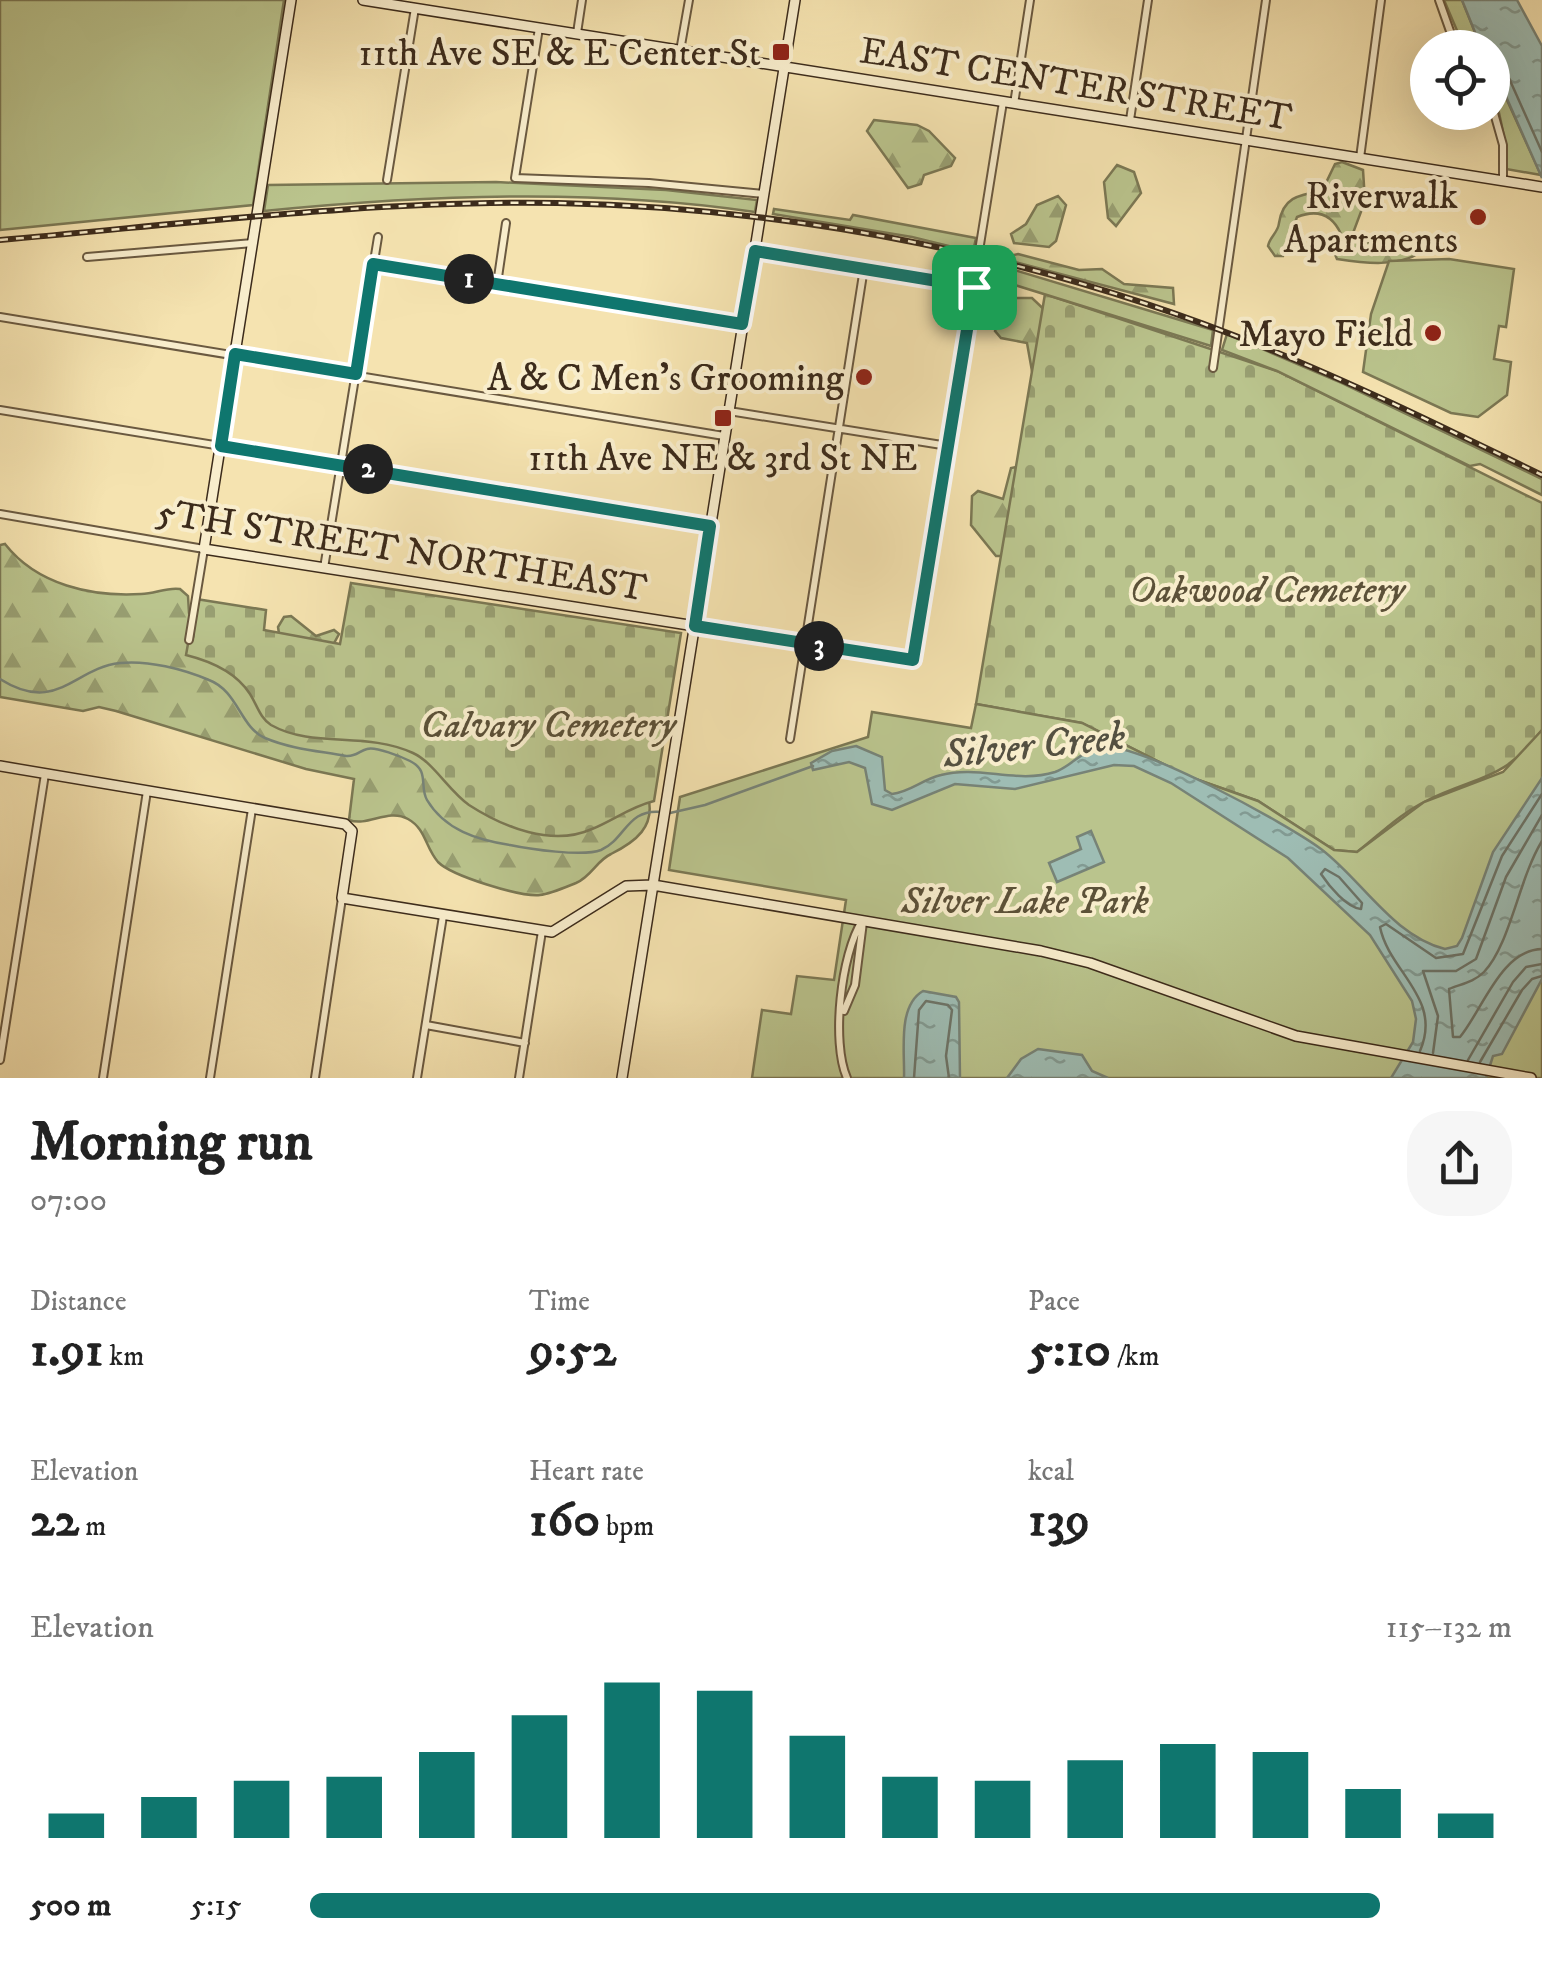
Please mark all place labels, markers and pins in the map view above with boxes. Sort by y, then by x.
place label: 11th Ave SE & E Center St [359,30,761,78]
marker: 11th Ave SE & E Center St [770,41,792,63]
place label: Riverwalk Apartments [1284,173,1458,265]
marker: Riverwalk Apartments [1467,206,1489,228]
pin [932,245,1017,330]
pin: 1 [444,254,494,304]
place label: Mayo Field [1239,311,1413,359]
marker: Mayo Field [1422,322,1444,344]
place label: A & C Men's Grooming [487,355,844,403]
marker: A & C Men's Grooming [853,366,875,388]
marker: 11th Ave NE & 3rd St NE [712,407,734,429]
place label: 11th Ave NE & 3rd St NE [528,435,918,483]
pin: 2 [343,444,393,494]
pin: 3 [794,621,844,671]

